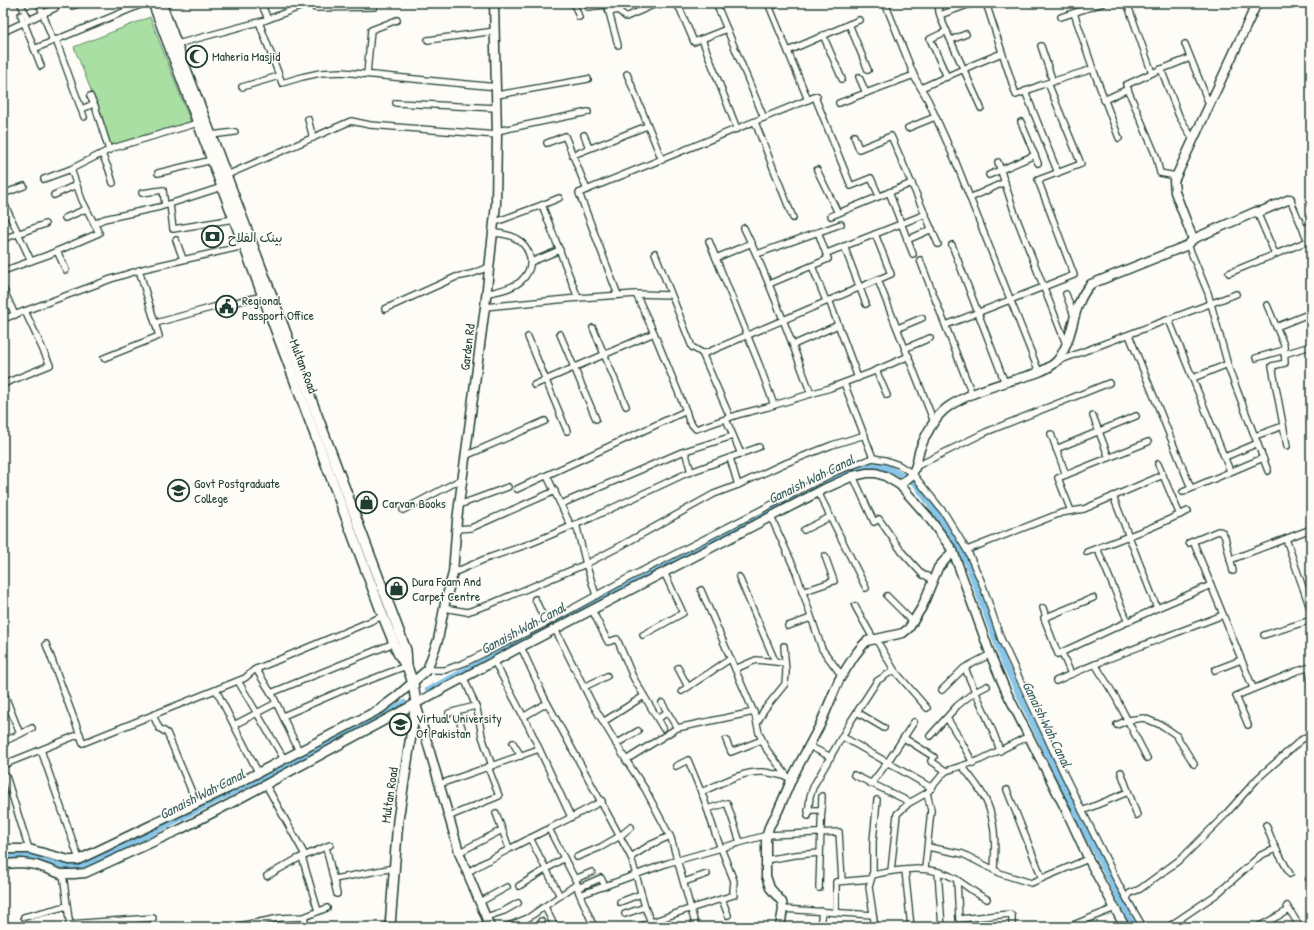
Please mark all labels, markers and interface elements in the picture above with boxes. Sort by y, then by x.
mosque icon: Maheria Masjid [183,43,209,69]
place label: Maheria Masjid [212,47,280,65]
bank icon: بینک الفلاح [200,224,226,250]
place label: بینک الفلاح [228,228,283,247]
place label: Regional Passport Office [242,291,314,324]
public building icon: Regional Passport Office [213,294,239,320]
street label: Garden Rd [455,323,479,371]
street label: Multan Road [286,337,322,395]
water label: Ganaish Wah Canal [765,449,858,508]
place label: Govt Postgraduate College [194,474,280,507]
school or university icon: Govt Postgraduate College [166,477,192,503]
shop icon: Carvan Books [354,490,380,516]
place label: Carvan Books [382,494,446,512]
place label: Dura Foam And Carpet Centre [412,572,481,605]
shop icon: Dura Foam And Carpet Centre [383,575,409,601]
water label: Ganaish Wah Canal [477,597,570,658]
water label: Ganaish Wah Canal [1018,678,1077,771]
place label: Virtual University Of Pakistan [416,709,502,742]
school or university icon: Virtual University Of Pakistan [387,712,413,738]
water label: Ganaish Wah Canal [156,763,249,823]
street label: Multan Road [376,766,402,824]

